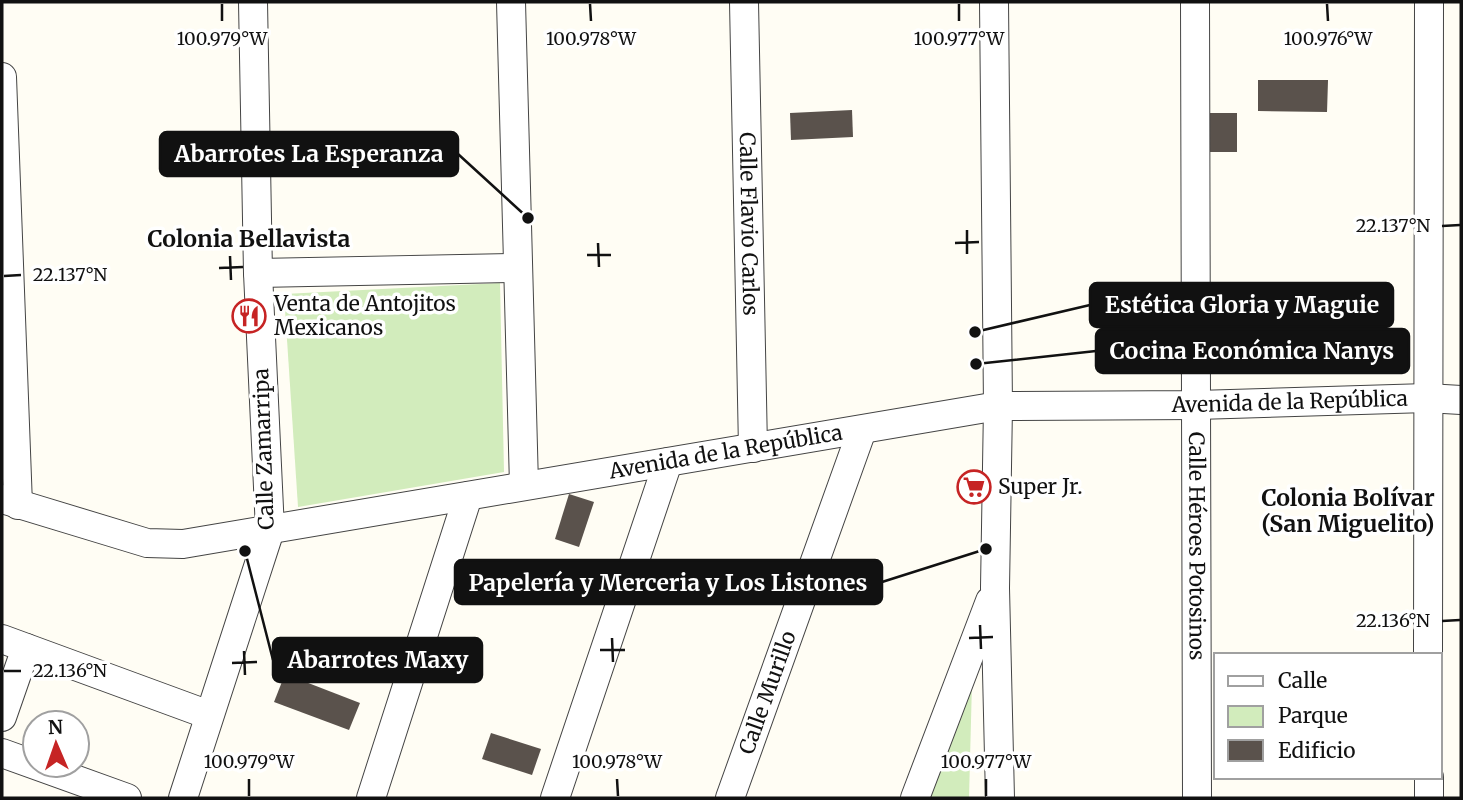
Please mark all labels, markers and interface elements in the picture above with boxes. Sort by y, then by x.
text: 100.979°W [177,27,268,50]
text: 100.978°W [546,27,637,50]
text: 100.977°W [914,27,1005,50]
text: 100.976°W [1284,27,1373,50]
callout: Abarrotes La Esperanza [160,132,458,176]
street label: Calle Flavio Carlos [734,132,764,316]
text: Abarrotes La Esperanza [173,139,444,168]
text: 22.137°N [1356,214,1430,237]
district label: Colonia Bellavista [148,224,351,253]
text: 22.137°N [33,263,107,286]
callout: Estética Gloria y Maguie [1090,283,1393,327]
place label: Venta de Antojitos Mexicanos [273,290,456,341]
text: Estética Gloria y Maguie [1105,290,1379,319]
restaurant icon: Venta de Antojitos Mexicanos [230,297,268,335]
callout: Cocina Económica Nanys [1096,329,1409,373]
text: Cocina Económica Nanys [1110,336,1394,365]
street label: Calle Zamarripa [247,368,280,530]
street label: Avenida de la República [1171,385,1408,418]
street label: Avenida de la República [606,419,844,485]
street label: Calle Héroes Potosinos [1183,432,1211,660]
supermarket icon: Super Jr. [955,468,993,506]
place label: Super Jr. [998,473,1083,500]
district label: Colonia Bolívar (San Miguelito) [1261,483,1435,538]
callout: Papelería y Merceria y Los Listones [455,560,882,604]
text: Papelería y Merceria y Los Listones [468,568,868,597]
text: 22.136°N [1356,609,1430,632]
street label: Calle Murillo [733,627,802,758]
callout: Abarrotes Maxy [273,638,482,682]
text: Abarrotes Maxy [287,645,469,674]
legend [1214,653,1442,779]
text: 22.136°N [33,659,107,682]
text: Calle [1278,667,1327,694]
text: Parque [1278,702,1348,729]
north arrow [21,709,91,779]
text: N [47,715,63,739]
text: Edificio [1278,737,1355,764]
text: 100.979°W [204,750,295,773]
text: 100.978°W [572,750,663,773]
text: 100.977°W [941,750,1032,773]

